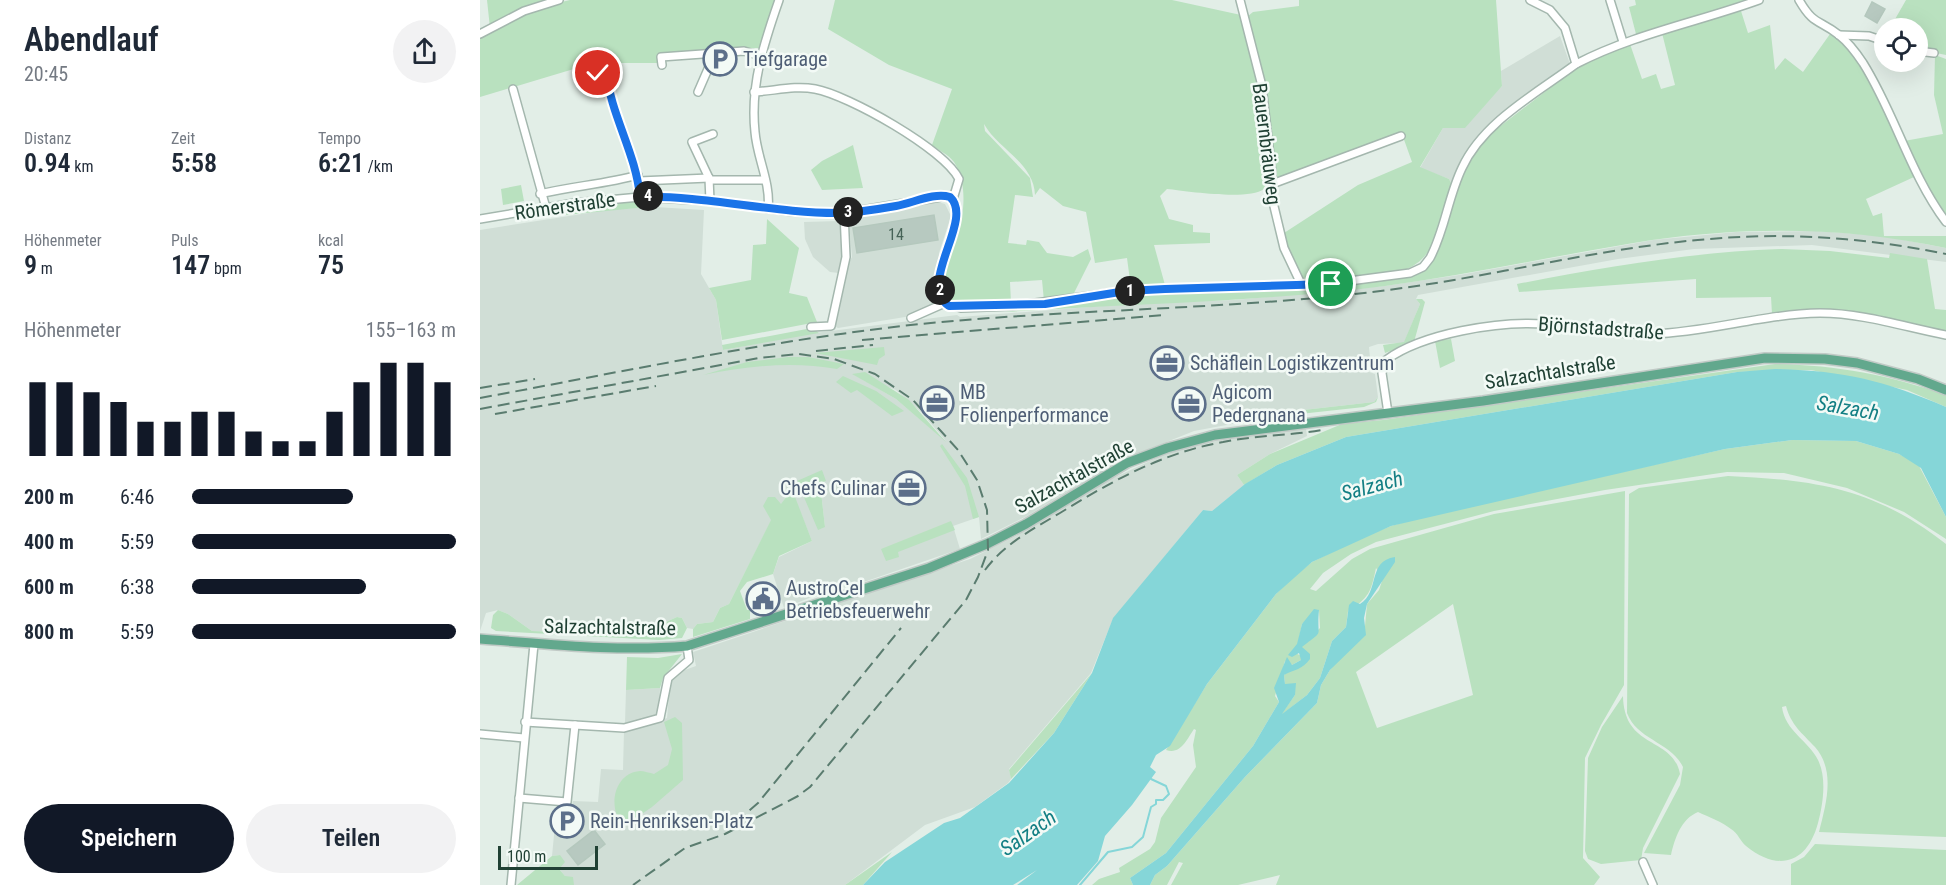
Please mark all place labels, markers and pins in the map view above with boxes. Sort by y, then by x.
parking icon: Tiefgarage [702,41,738,77]
pin [572,47,623,98]
place label: Tiefgarage [743,47,827,71]
pin: 4 [633,181,663,211]
pin: 3 [833,197,863,227]
pin [1305,258,1356,309]
pin: 2 [925,275,955,305]
pin: 1 [1115,276,1145,306]
office icon: Schäflein Logistikzentrum [1149,345,1185,381]
place label: Schäflein Logistikzentrum [1190,351,1394,375]
place label: MB Folienperformance [960,380,1109,427]
place label: Agicom Pedergnana [1212,380,1306,427]
office icon: MB Folienperformance [919,385,955,421]
office icon: Agicom Pedergnana [1171,386,1207,422]
office icon: Chefs Culinar [891,470,927,506]
place label: Chefs Culinar [780,476,886,500]
place label: AustroCel Betriebsfeuerwehr [786,576,930,623]
public building icon: AustroCel Betriebsfeuerwehr [745,581,781,617]
parking icon: Rein-Henriksen-Platz [549,803,585,839]
place label: Rein-Henriksen-Platz [590,809,754,833]

